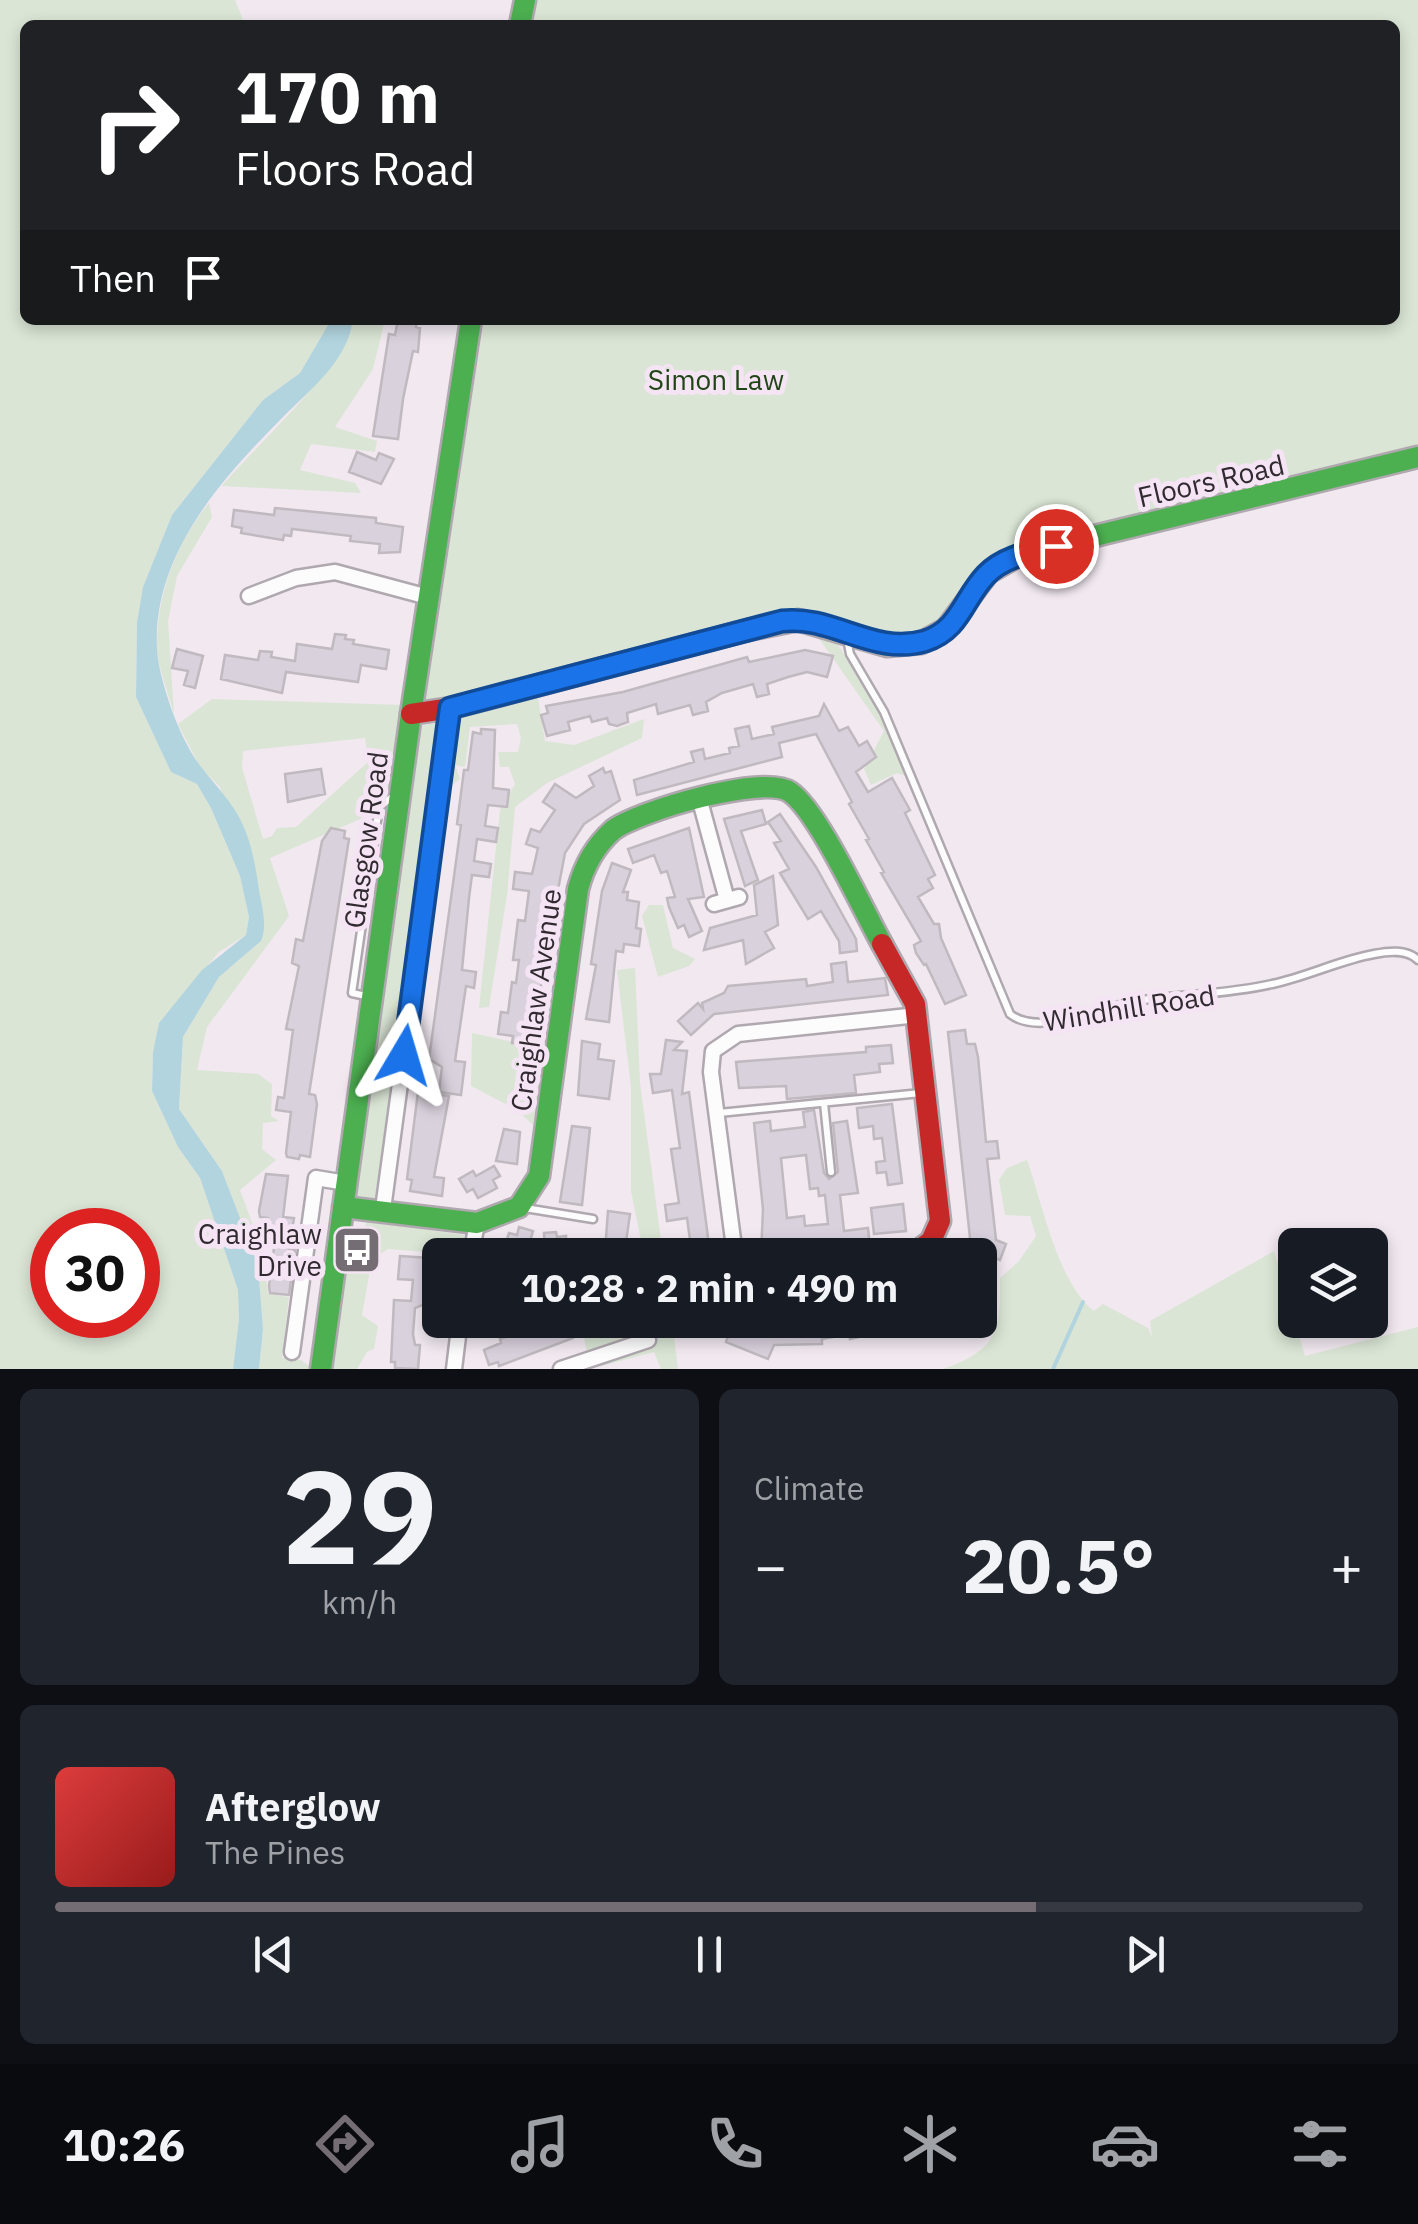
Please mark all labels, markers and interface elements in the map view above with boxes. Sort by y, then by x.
text: 170 m [235,51,440,142]
icon: right [70,60,200,190]
text: Floors Road [235,139,475,197]
icon: arrive [176,250,231,305]
text: Then [70,253,156,302]
park label: Simon Law [648,361,784,398]
street label: Floors Road [1134,446,1288,515]
pin [1014,504,1099,589]
icon: arrive [1029,519,1084,574]
street label: Glasgow Road [335,749,396,931]
street label: Craighlaw Avenue [502,886,569,1114]
street label: Windhill Road [1041,976,1217,1039]
position arrow [352,1003,456,1107]
speed limit sign: 30 [30,1208,160,1338]
place label: Craighlaw Drive [198,1215,322,1284]
bus stop icon: Craighlaw Drive [331,1224,383,1276]
map controls [1278,1228,1388,1338]
button: layers [1278,1228,1388,1338]
text: 10:28 · 2 min · 490 m [521,1263,898,1312]
text: 29 [281,1431,438,1600]
text: Climate [754,1467,864,1509]
text: 20.5° [962,1516,1155,1614]
text: − [754,1530,787,1601]
text: + [1330,1530,1363,1601]
text: km/h [322,1581,397,1623]
text: Afterglow [205,1782,381,1831]
text: The Pines [205,1831,345,1873]
icon: previous [246,1927,301,1982]
icon: pause [682,1927,737,1982]
icon: next [1118,1927,1173,1982]
icon: directions [310,2109,380,2179]
icon: music [505,2109,575,2179]
icon: phone [700,2109,770,2179]
icon: climate [895,2109,965,2179]
icon: car [1090,2109,1160,2179]
icon: filters [1285,2109,1355,2179]
text: 10:26 [63,2115,185,2173]

